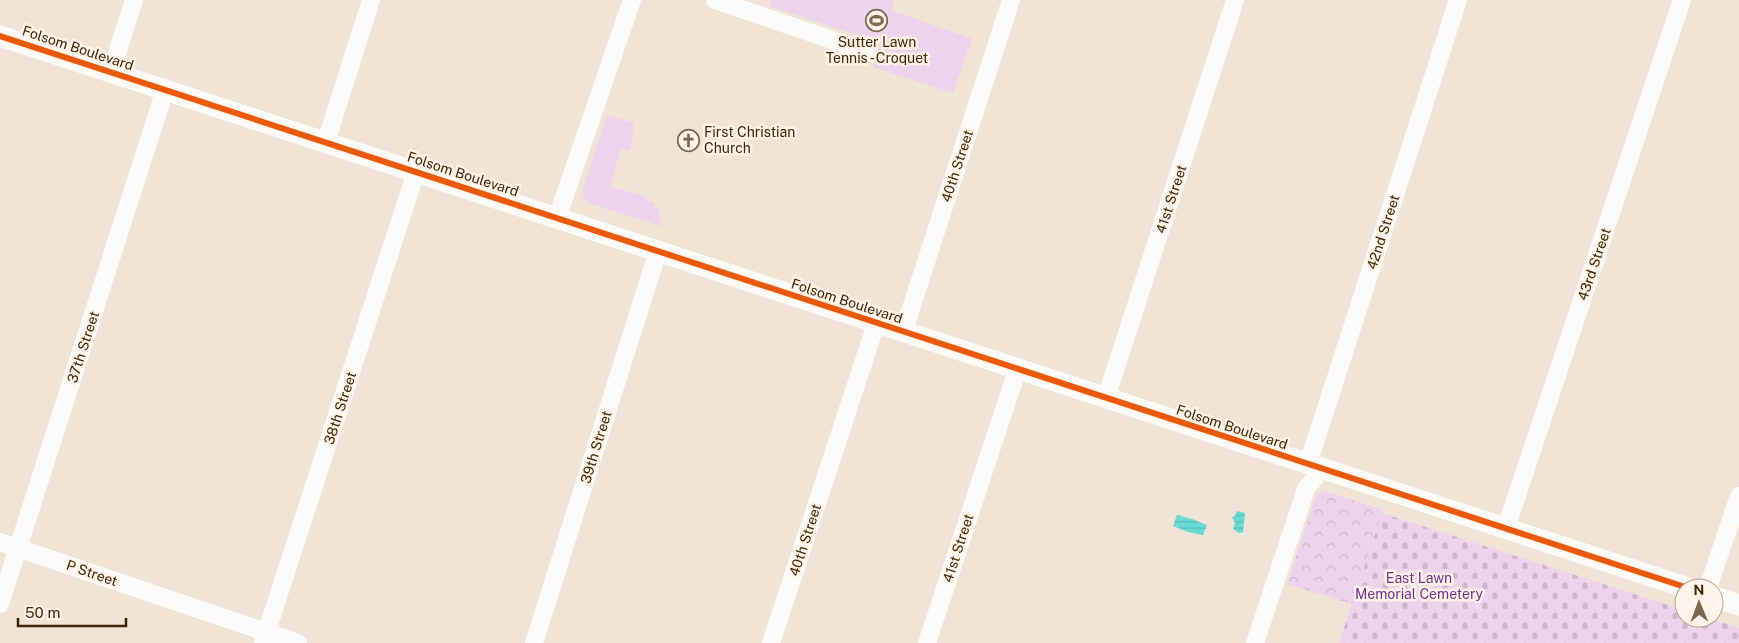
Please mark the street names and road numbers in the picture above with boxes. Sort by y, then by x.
street label: Folsom Boulevard [20,22,136,74]
street label: 40th Street [938,128,976,204]
street label: Folsom Boulevard [405,148,521,200]
street label: 41st Street [1152,163,1190,235]
street label: 42nd Street [1363,192,1403,272]
street label: 43rd Street [1574,226,1614,302]
street label: Folsom Boulevard [789,275,905,327]
street label: 37th Street [64,309,102,385]
street label: 38th Street [321,370,359,446]
street label: Folsom Boulevard [1174,401,1290,453]
street label: 39th Street [577,409,615,485]
street label: 40th Street [786,502,824,578]
street label: 41st Street [939,512,977,584]
street label: P Street [64,557,120,589]

